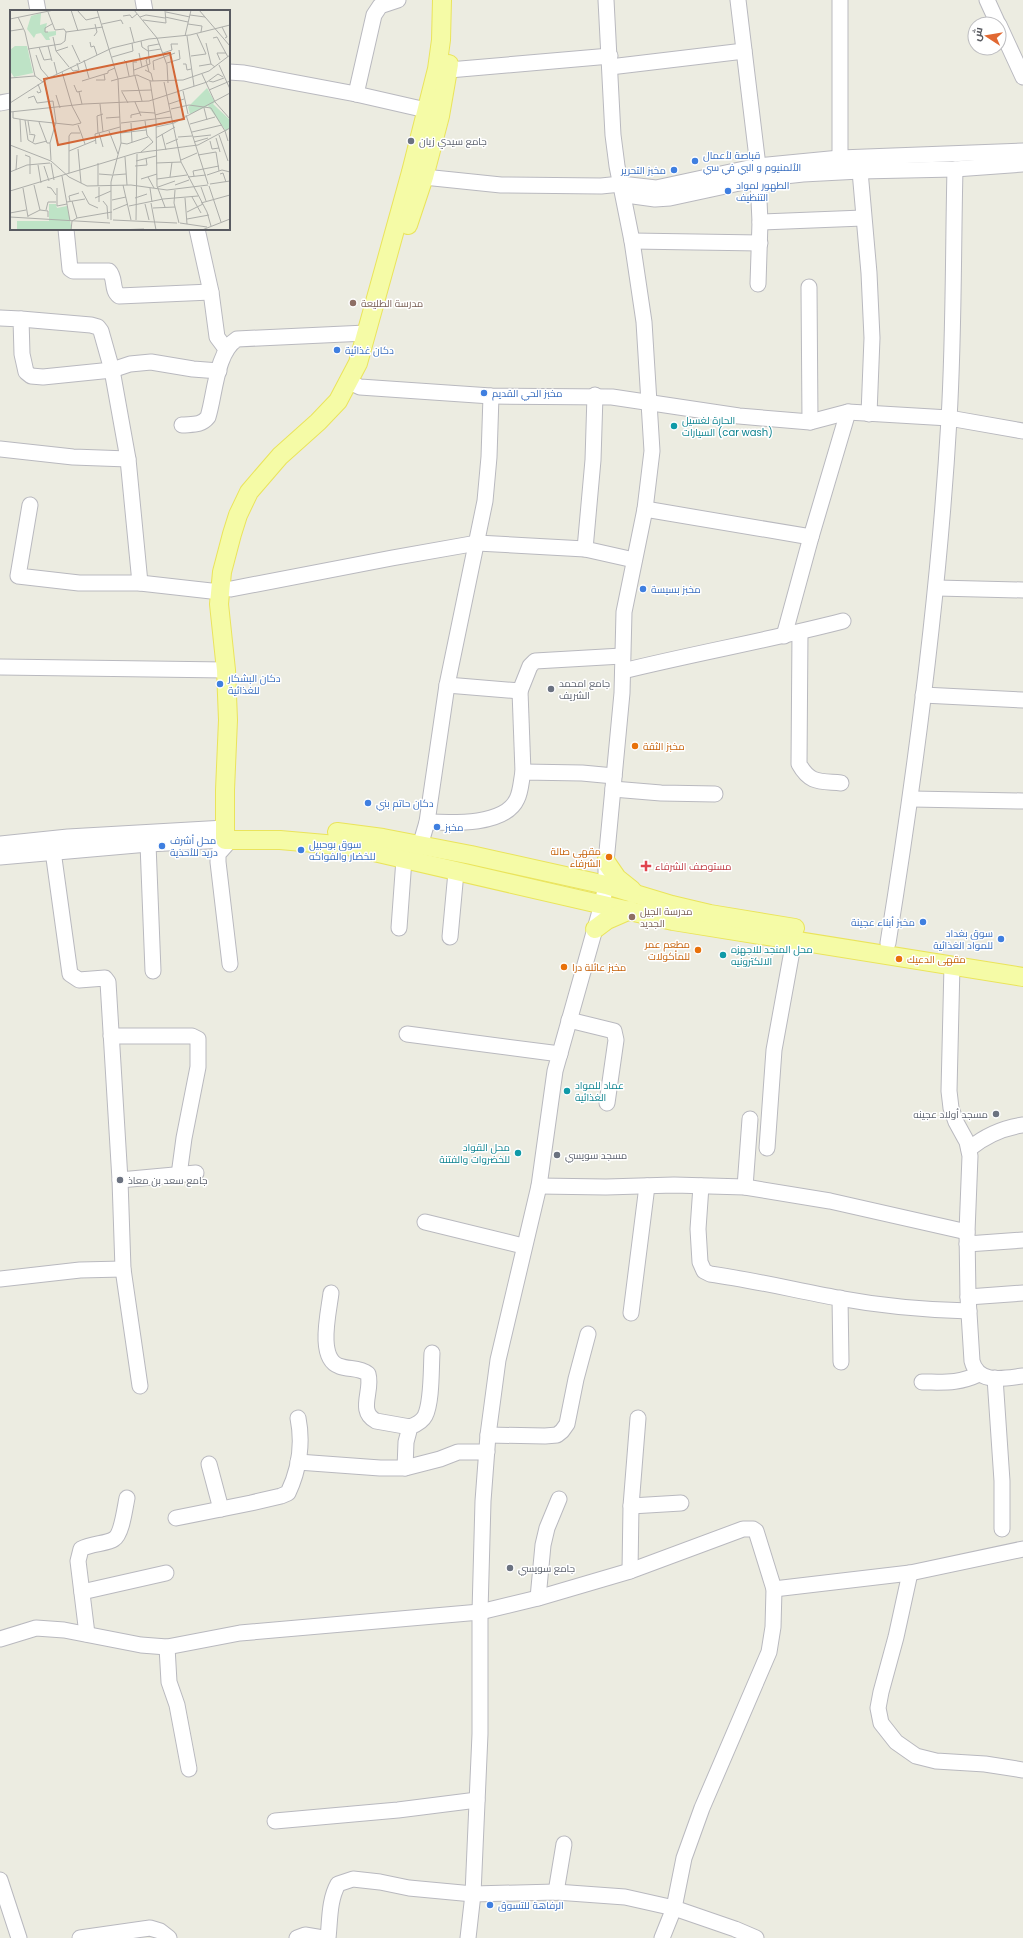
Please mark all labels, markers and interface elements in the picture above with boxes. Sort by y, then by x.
inset map [10,10,230,230]
north arrow [967,16,1007,56]
text: ش [968,25,987,42]
place label: جامع سيدي زيان [419,134,487,149]
marker: جامع سيدي زيان [406,136,416,146]
place label: قباصة لأعمال الألمنيوم و البي في سي [703,148,801,175]
marker: قباصة لأعمال الألمنيوم و البي في سي [690,156,700,166]
place label: مخبز التحرير [620,163,666,178]
marker: مخبز التحرير [669,165,679,175]
place label: الطهور لمواد التنظيف [736,178,789,205]
marker: الطهور لمواد التنظيف [723,186,733,196]
place label: مدرسة الطليعة [361,296,423,311]
marker: مدرسة الطليعة [348,298,358,308]
place label: دكان غذائية [345,343,394,358]
marker: دكان غذائية [332,345,342,355]
place label: مخبز الحي القديم [492,386,562,401]
marker: مخبز الحي القديم [479,388,489,398]
place label: الحارة لغسيل السيارات (car wash) [682,413,773,440]
marker: الحارة لغسيل السيارات (car wash) [669,421,679,431]
place label: مخبز بسيسة [651,582,701,597]
marker: مخبز بسيسة [638,584,648,594]
place label: دكان البشكار للغذائية [227,671,281,698]
place label: جامع امحمد الشريف [559,676,610,703]
marker: دكان البشكار للغذائية [215,679,225,689]
marker: جامع امحمد الشريف [546,684,556,694]
place label: مخبز الثقة [643,739,685,754]
marker: مخبز الثقة [630,741,640,751]
place label: دكان حاتم بني [376,796,434,811]
marker: دكان حاتم بني [363,798,373,808]
place label: مخبز [444,820,463,835]
marker: مخبز [432,822,442,832]
place label: محل أشرف دريد للأحذية [170,833,218,860]
place label: سوق بوحبيل للخضار والفواكه [309,837,375,864]
marker: محل أشرف دريد للأحذية [157,841,167,851]
place label: مقهى صالة الشرفاء [550,844,601,871]
marker: سوق بوحبيل للخضار والفواكه [296,845,306,855]
marker: مقهى صالة الشرفاء [604,852,614,862]
place label: مستوصف الشرفاء [655,859,732,874]
marker: مستوصف الشرفاء [640,860,652,872]
place label: مدرسة الجيل الجديد [640,904,693,931]
marker: مدرسة الجيل الجديد [627,912,637,922]
place label: مخبز أبناء عجينة [851,915,915,930]
marker: مخبز أبناء عجينة [918,917,928,927]
place label: سوق بغداد للمواد الغذائية [933,926,993,953]
marker: سوق بغداد للمواد الغذائية [996,934,1006,944]
place label: مطعم عمر للمأكولات [644,937,690,964]
place label: محل المنجد للاجهزه الالكترونيه [731,942,813,969]
marker: مطعم عمر للمأكولات [693,945,703,955]
marker: محل المنجد للاجهزه الالكترونيه [718,950,728,960]
place label: مقهى الدعيك [907,952,966,967]
marker: مقهى الدعيك [894,954,904,964]
place label: مخبز عائلة درا [572,960,626,975]
marker: مخبز عائلة درا [559,962,569,972]
place label: عماد للمواد الغذائية [575,1078,624,1105]
marker: عماد للمواد الغذائية [562,1086,572,1096]
place label: مسجد أولاد عجينه [913,1107,988,1122]
marker: مسجد أولاد عجينه [991,1109,1001,1119]
place label: محل القواد للخضروات والفتنة [439,1140,510,1167]
marker: محل القواد للخضروات والفتنة [513,1148,523,1158]
place label: مسجد سويسي [565,1148,627,1163]
marker: مسجد سويسي [552,1150,562,1160]
place label: جامع سعد بن معاذ [128,1173,207,1188]
marker: جامع سعد بن معاذ [115,1175,125,1185]
place label: جامع سويسي [518,1561,575,1576]
marker: جامع سويسي [505,1563,515,1573]
place label: الرفاهة للتسوق [498,1898,564,1913]
marker: الرفاهة للتسوق [485,1900,495,1910]

